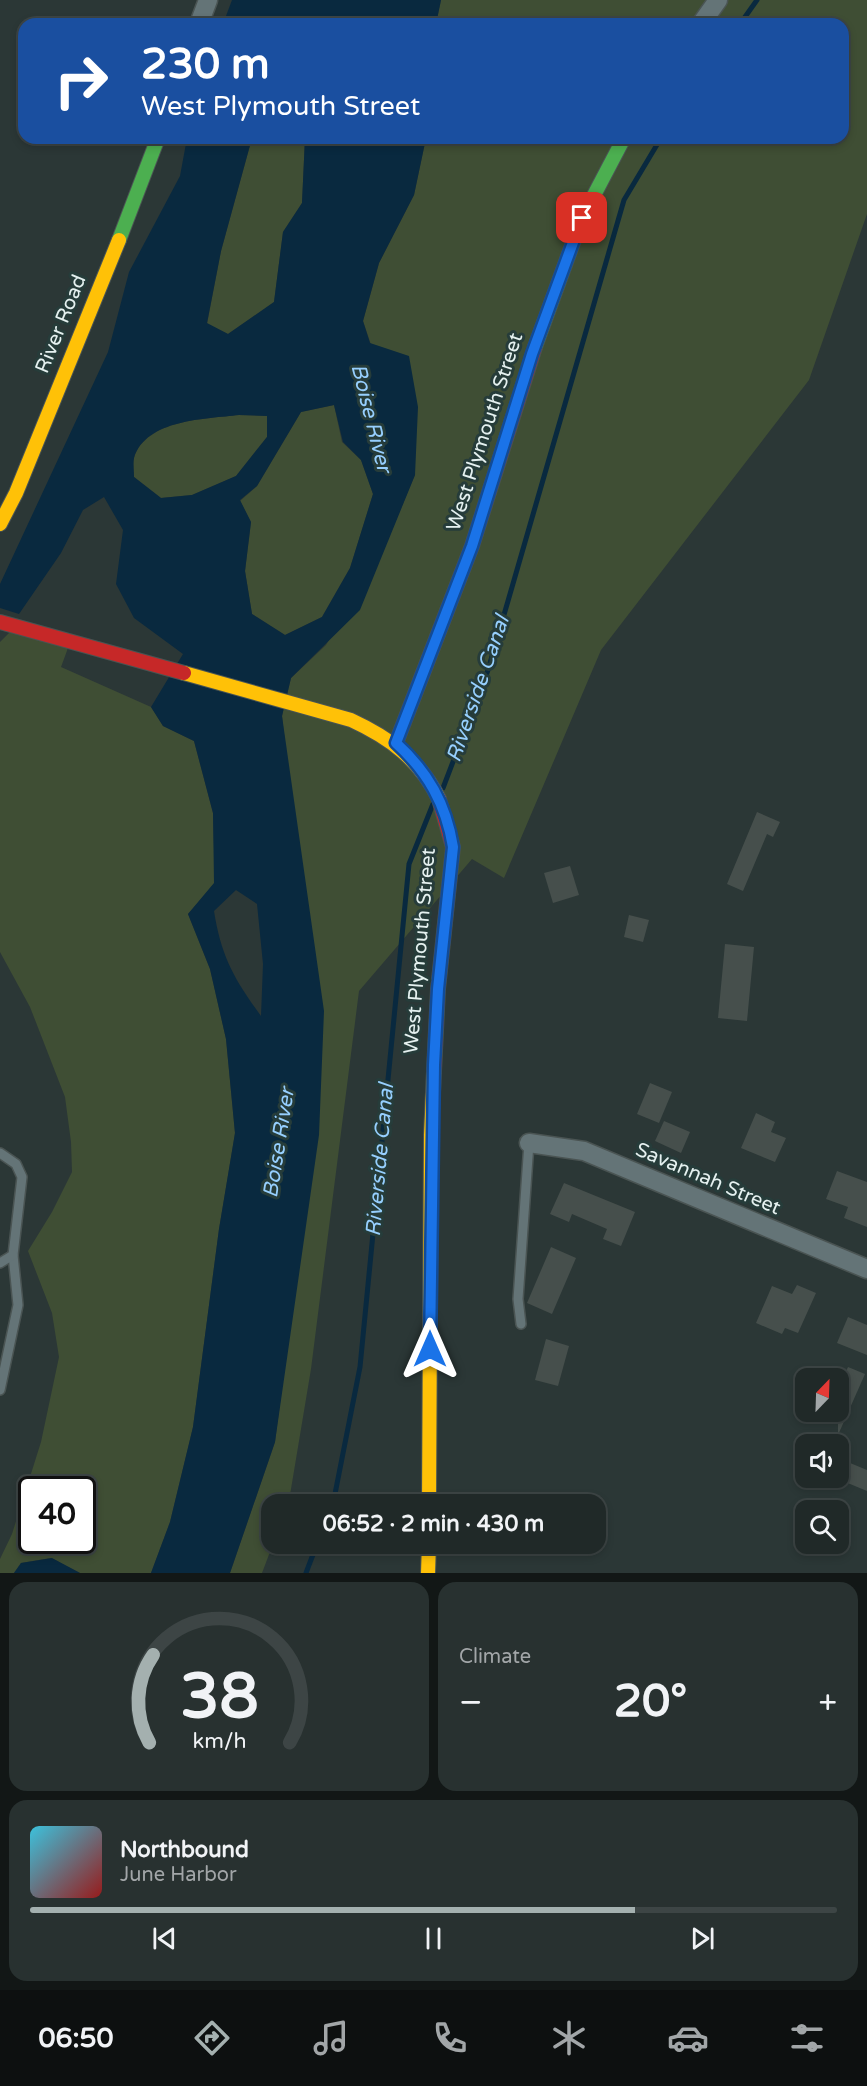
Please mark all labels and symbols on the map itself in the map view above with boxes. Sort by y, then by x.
pin [556,192,607,243]
street label: River Road [30,271,92,377]
street label: West Plymouth Street [442,330,528,534]
water label: Boise River [345,361,397,478]
water label: Riverside Canal [441,610,516,766]
street label: West Plymouth Street [399,847,441,1055]
water label: Riverside Canal [361,1080,399,1237]
water label: Boise River [258,1083,300,1200]
street label: Savannah Street [632,1138,784,1221]
position arrow [398,1317,462,1381]
north arrow [795,1368,849,1422]
speed limit sign: 40 [18,1476,96,1554]

